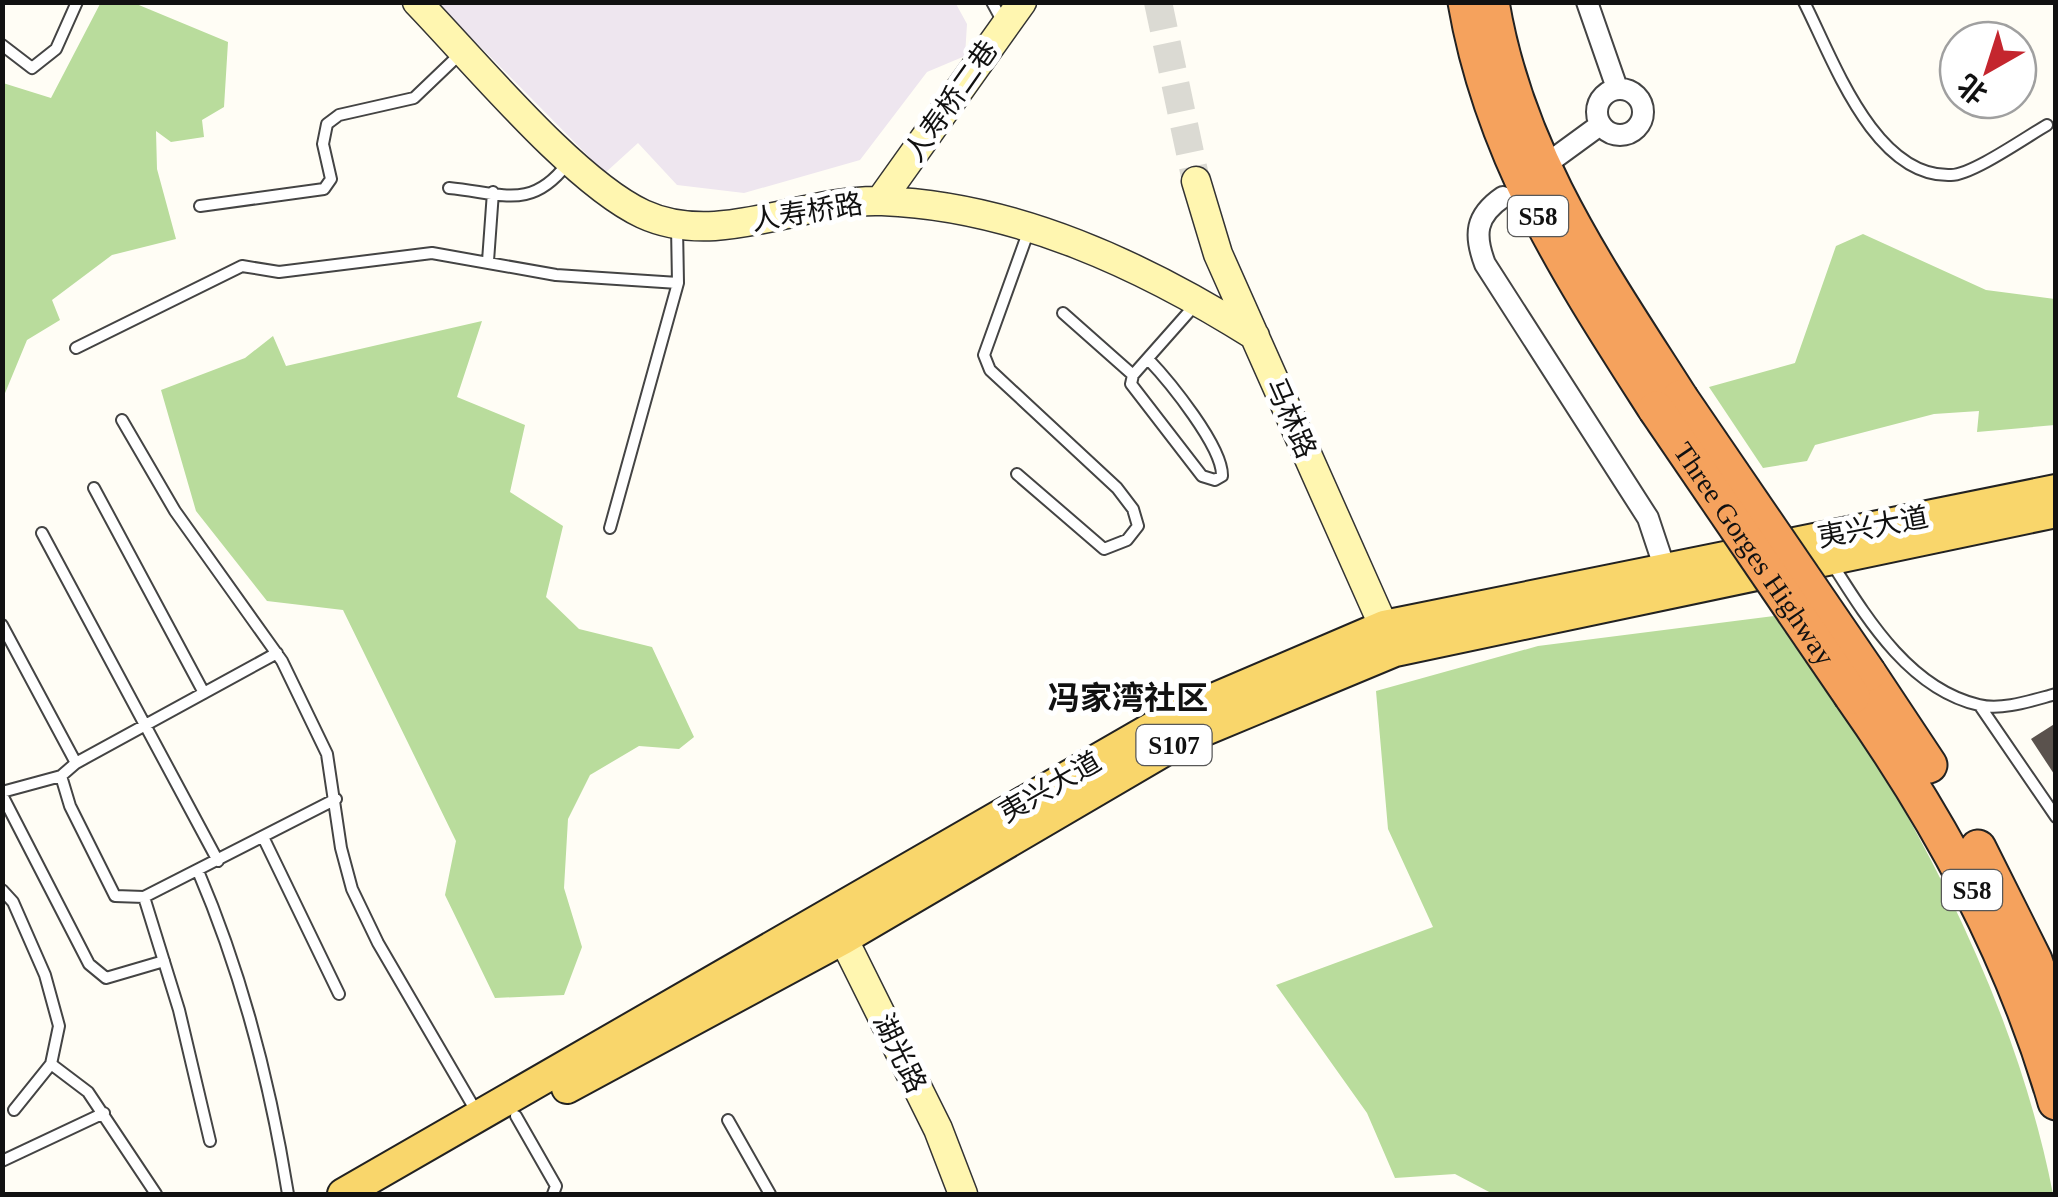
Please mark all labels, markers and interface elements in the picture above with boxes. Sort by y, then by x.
north arrow [1938,20,2038,120]
street label: 人寿桥二巷 [898,35,1004,167]
text: 北 [1952,68,1993,110]
street label: 人寿桥路 [749,188,865,236]
road number: S58 [1508,196,1568,236]
street label: 马林路 [1260,373,1322,463]
street label: Three Gorges Highway [1668,436,1841,671]
street label: 夷兴大道 [1815,501,1931,553]
district label: 冯家湾社区 [1048,680,1208,716]
road number: S107 [1136,725,1212,765]
street label: 夷兴大道 [994,746,1106,828]
road number: S58 [1942,870,2002,910]
street label: 湖光路 [868,1008,932,1098]

